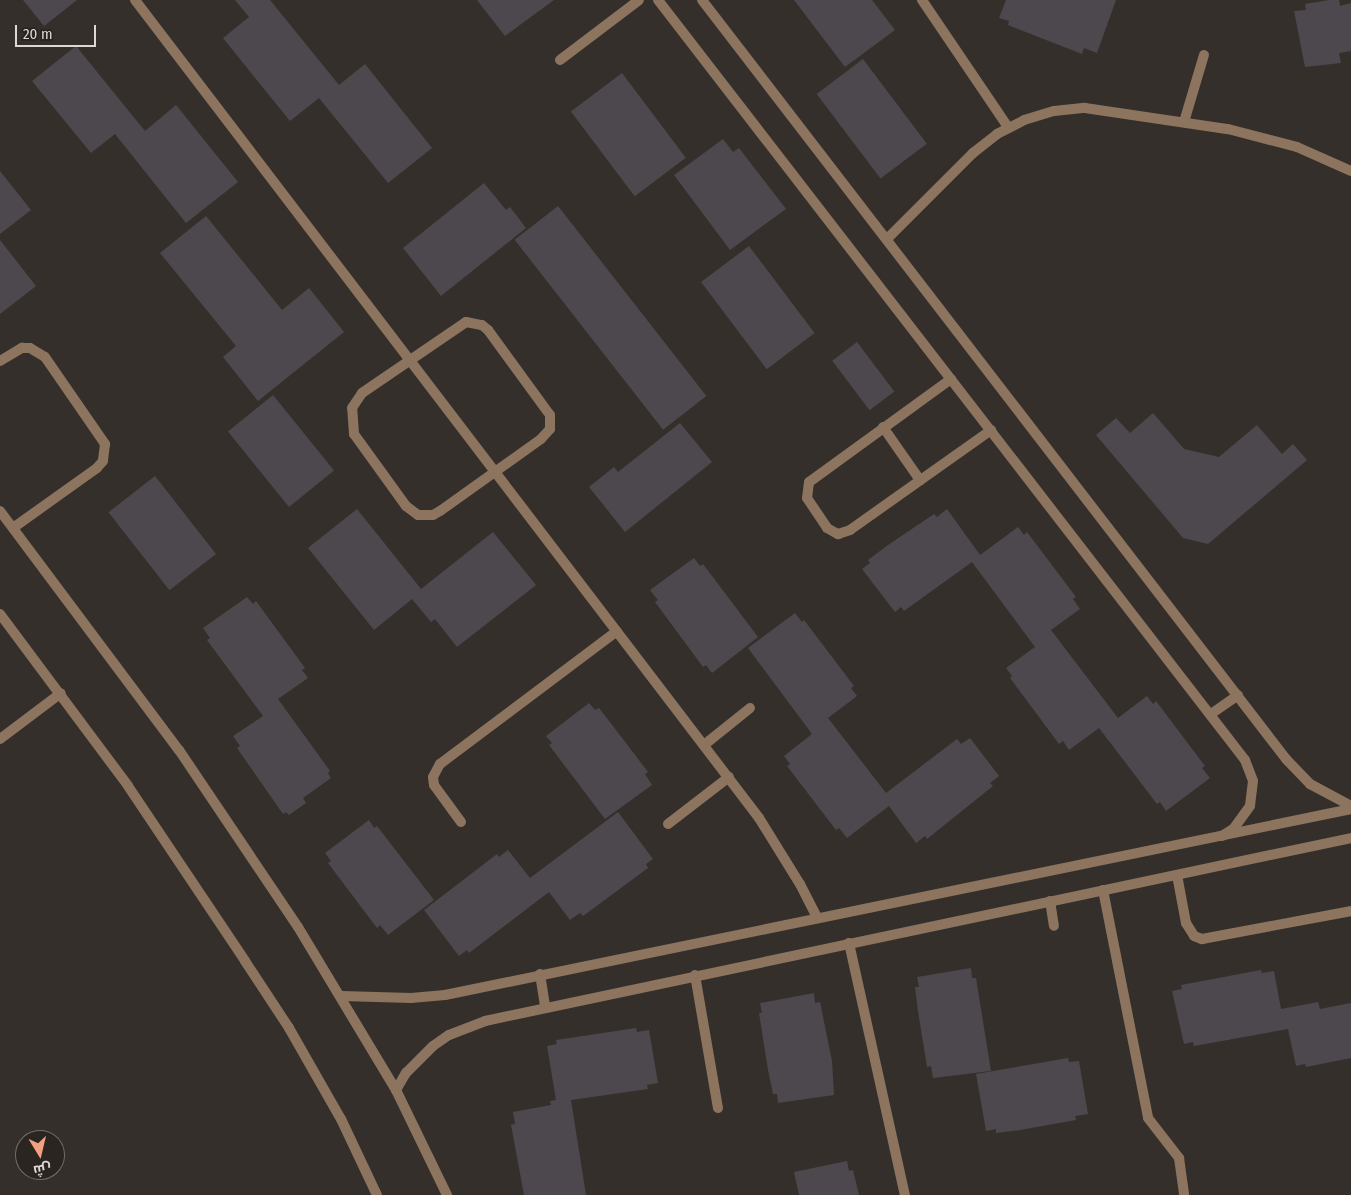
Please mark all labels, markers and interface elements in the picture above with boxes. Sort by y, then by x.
scale bar [18,15,99,47]
text: 20 m [23,25,53,43]
north arrow [15,1130,65,1180]
text: ش [32,1160,52,1179]

